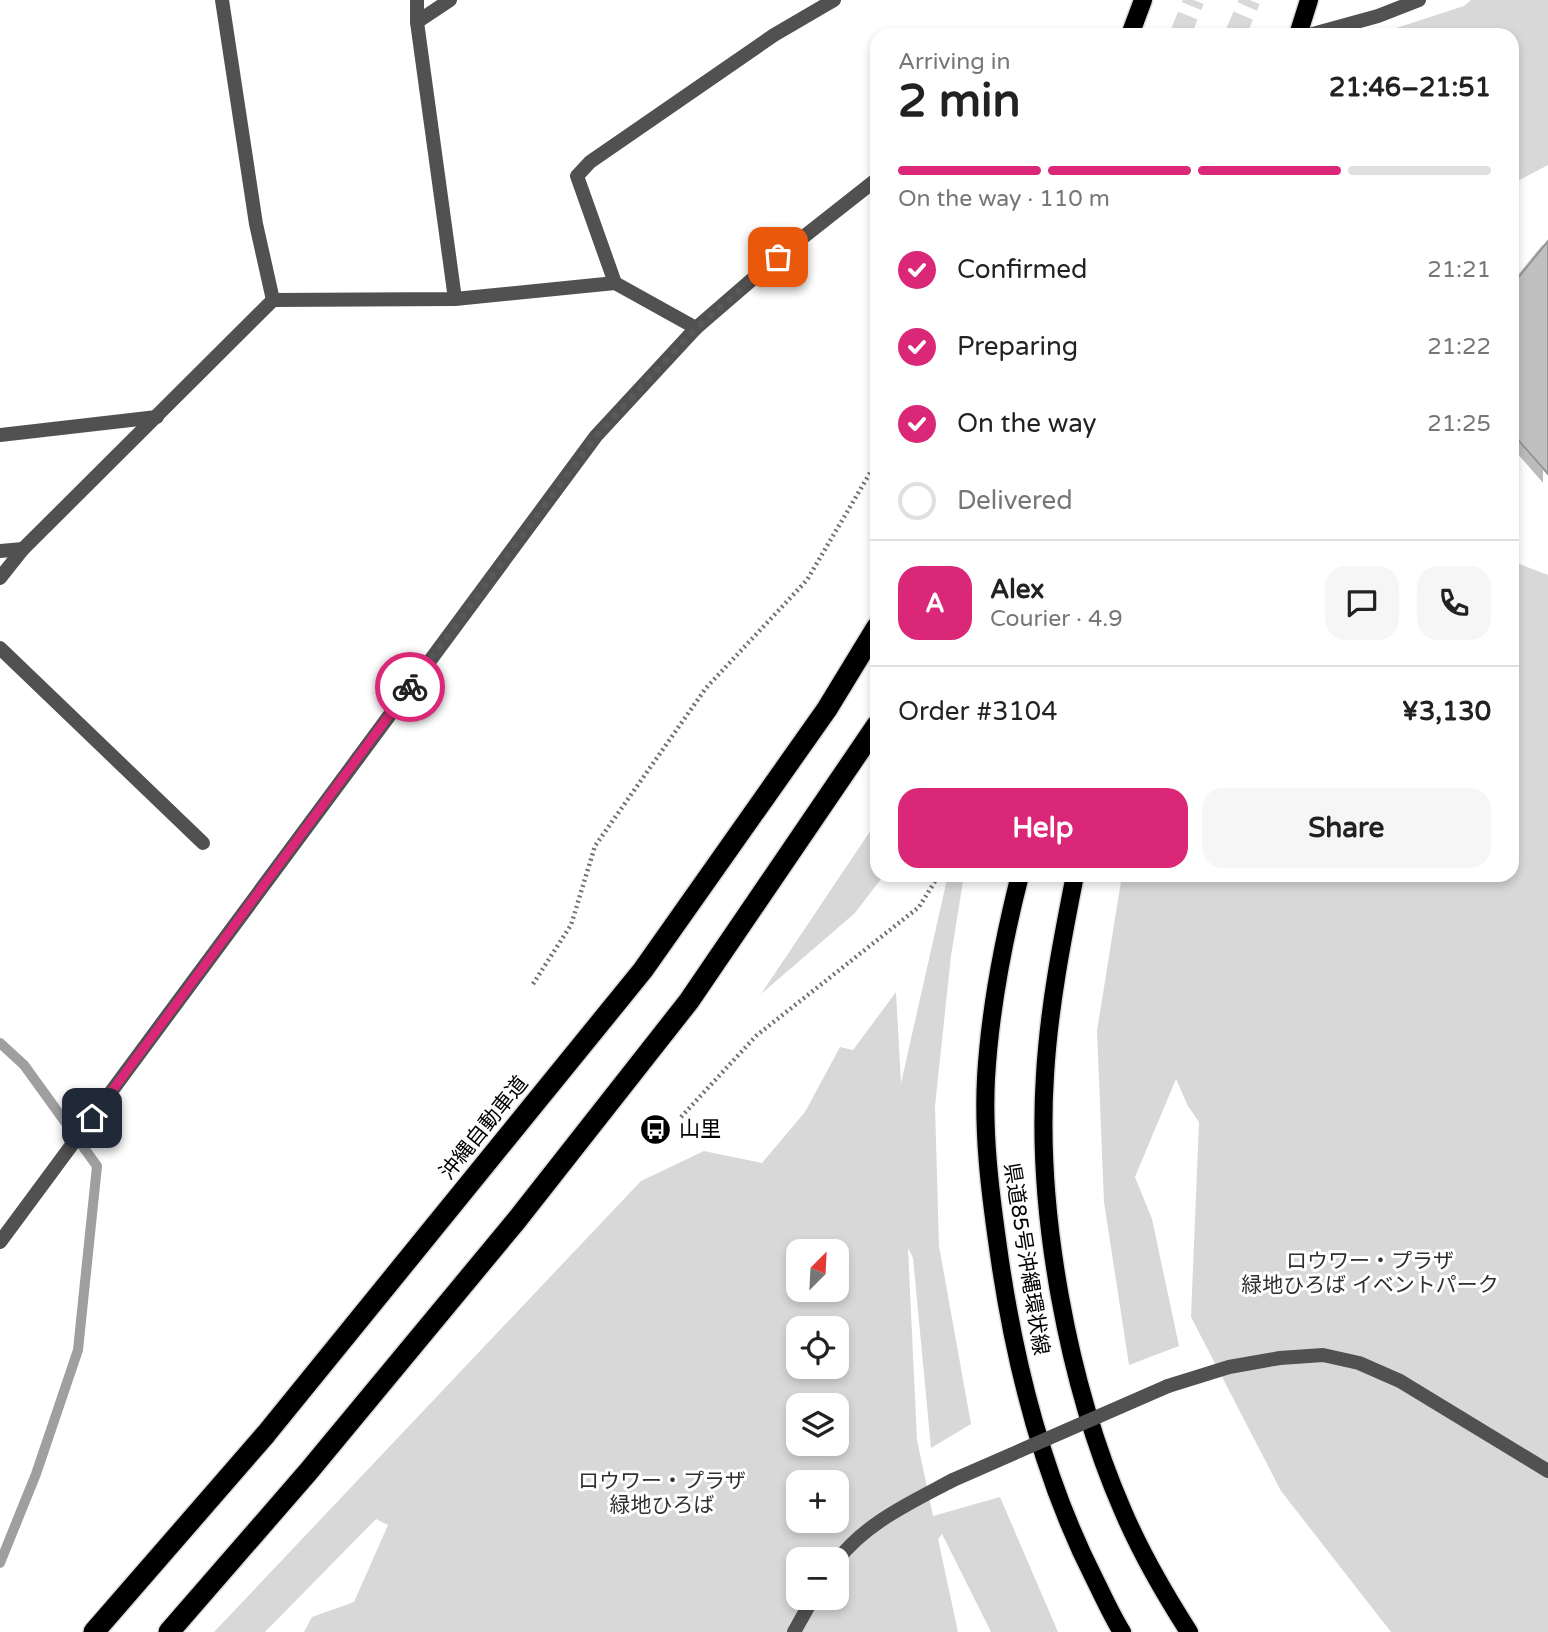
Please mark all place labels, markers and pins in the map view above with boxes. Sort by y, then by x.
pin [748,227,808,287]
pin [62,1088,122,1148]
bus stop icon: 山里 [639,1112,673,1146]
place label: 山里 [679,1117,721,1142]

